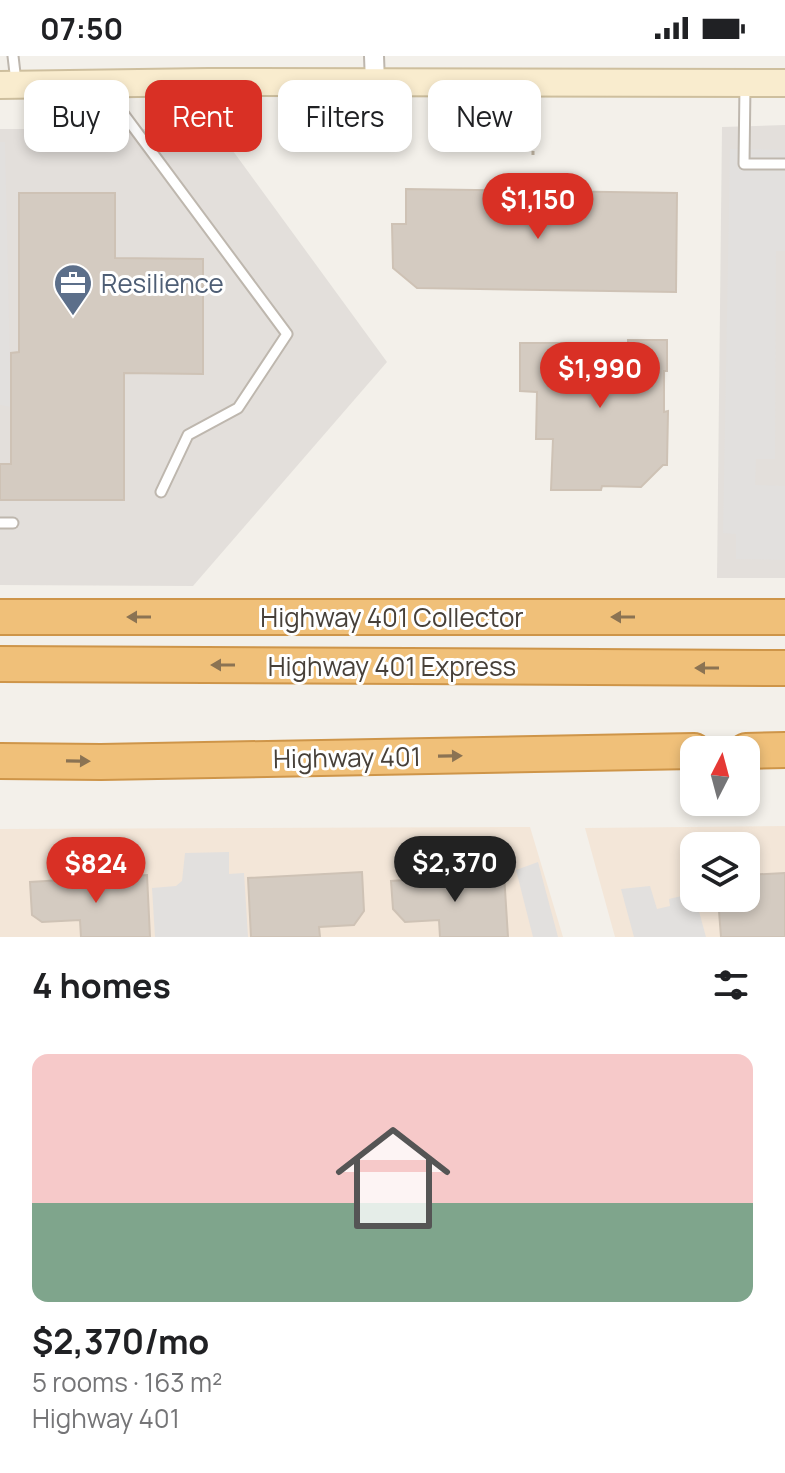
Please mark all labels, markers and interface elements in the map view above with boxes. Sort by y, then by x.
text: 07:50 [40,8,123,49]
chip: Buy [24,80,129,152]
chip: Rent [145,80,262,152]
chip: Filters [278,80,412,152]
chip: New [428,80,541,152]
pin: $1,150 [473,173,603,241]
text: $1,150 [500,181,576,217]
office icon: Resilience [52,262,94,317]
place label: Resilience [101,265,224,301]
pin: $1,990 [535,342,665,410]
text: $1,990 [558,350,642,386]
street label: Highway 401 Collector [260,599,524,635]
one-way arrow [126,611,151,623]
one-way arrow [610,611,635,623]
street label: Highway 401 Express [268,648,516,684]
one-way arrow [210,659,235,671]
one-way arrow [694,662,719,674]
north arrow [680,736,760,816]
map controls [680,736,760,912]
street label: Highway 401 [273,738,421,776]
one-way arrow [438,749,463,762]
one-way arrow [66,755,91,767]
button: layers [680,832,760,912]
pin: $2,370 [390,836,520,904]
pin: $824 [49,837,143,905]
text: $2,370 [412,844,498,880]
text: $824 [64,845,128,881]
text: 4 homes [32,962,171,1008]
icon: filters [709,963,753,1007]
icon: home [321,1106,465,1250]
text: $2,370/mo [32,1318,209,1364]
text: 5 rooms · 163 m² [32,1364,222,1400]
text: Highway 401 [32,1400,180,1436]

